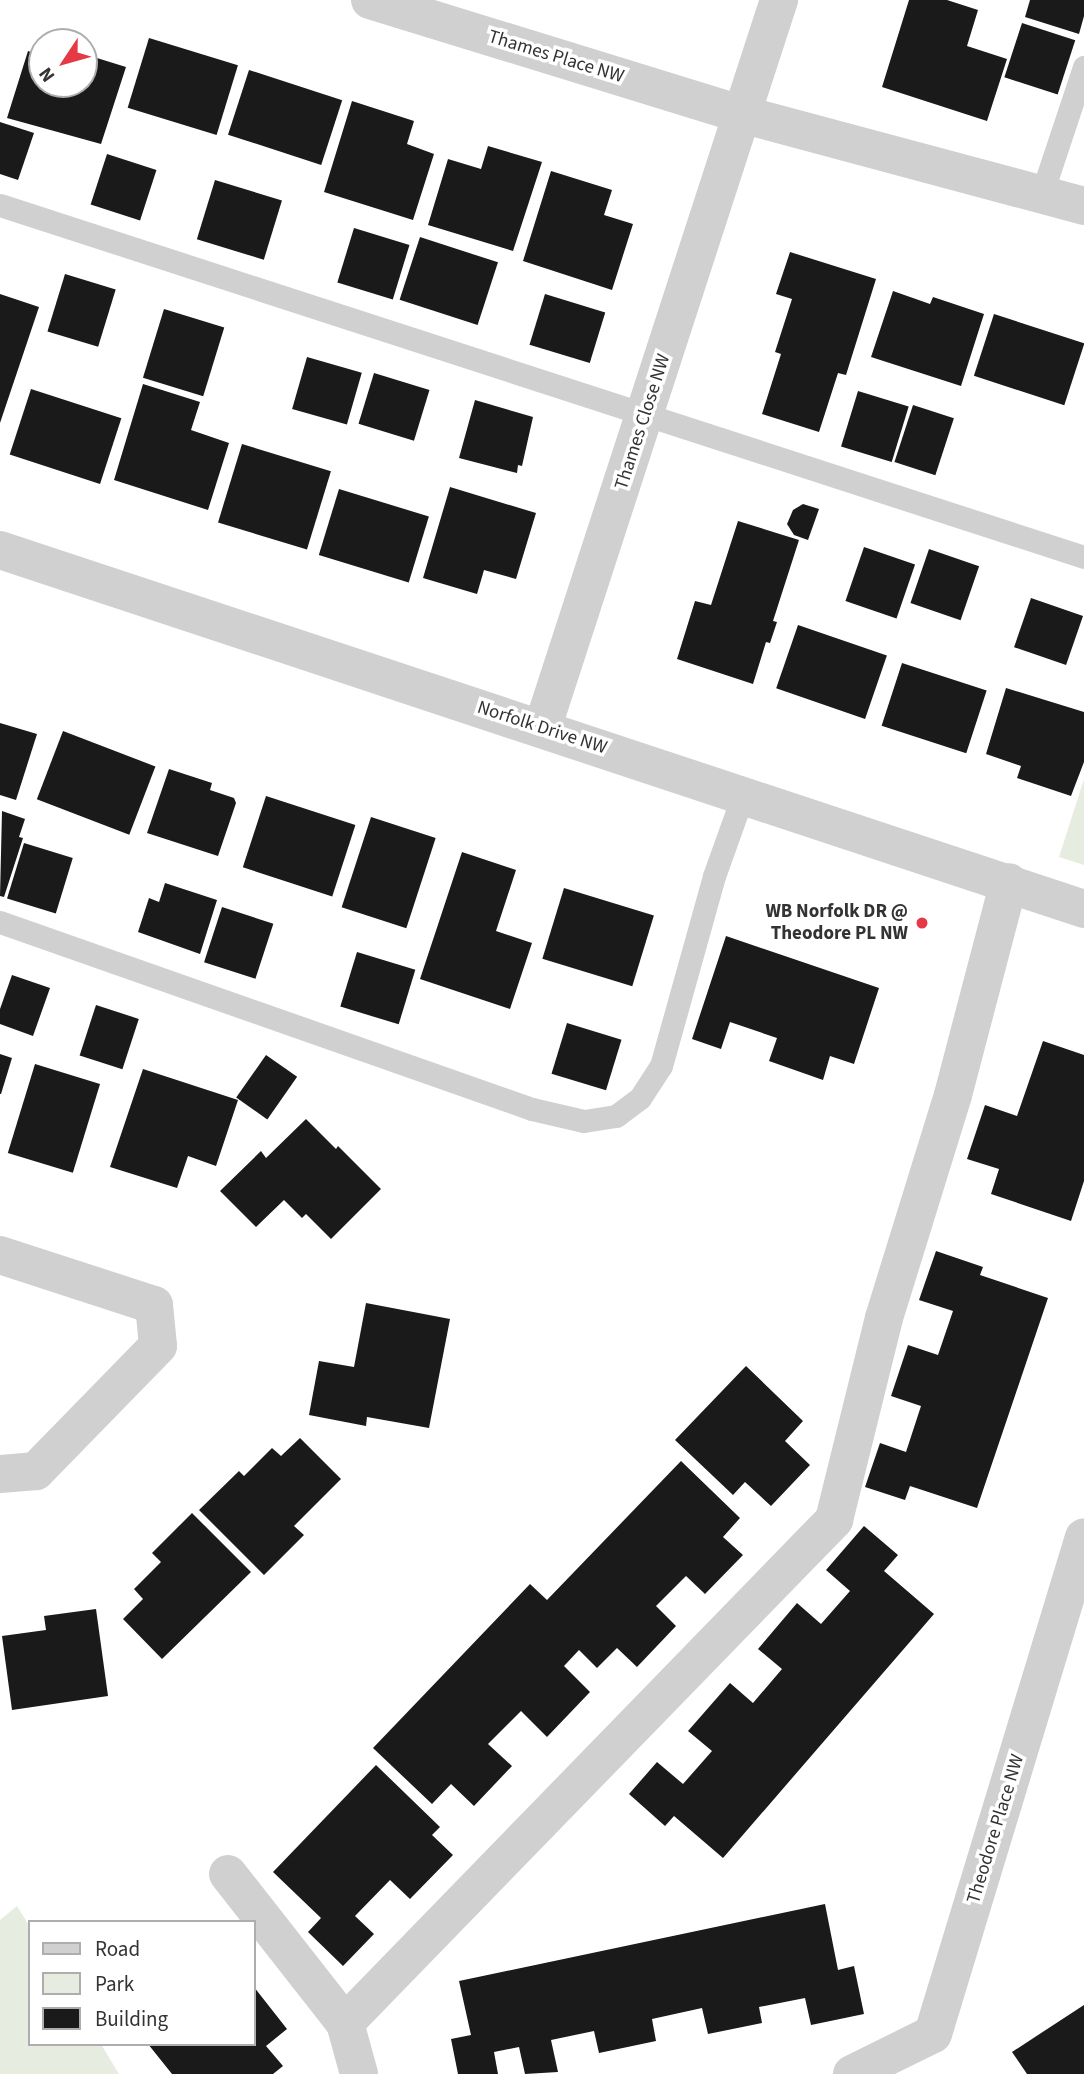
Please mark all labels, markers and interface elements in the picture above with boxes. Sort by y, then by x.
street label: Thames Place NW [485,25,627,89]
north arrow [28,28,98,98]
text: N [33,61,62,88]
street label: Thames Close NW [610,351,676,493]
street label: Norfolk Drive NW [474,696,610,760]
place label: WB Norfolk DR @ Theodore PL NW [765,901,908,945]
marker: WB Norfolk DR @ Theodore PL NW [914,915,930,931]
street label: Theodore Place NW [962,1752,1030,1906]
legend [28,1920,256,2046]
text: Road [95,1934,140,1964]
text: Park [95,1969,134,1999]
text: Building [95,2004,168,2034]

